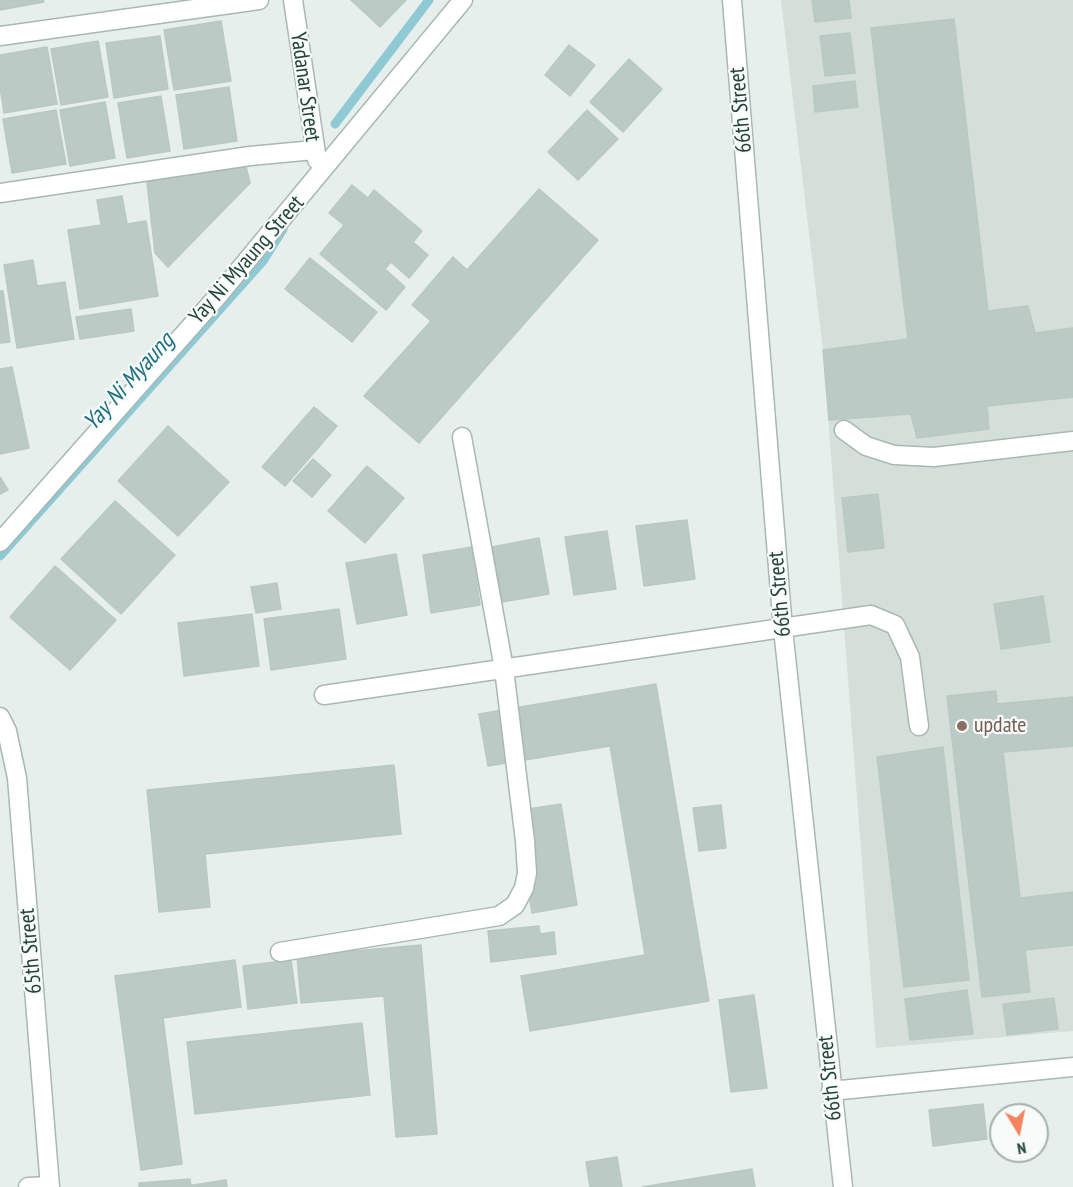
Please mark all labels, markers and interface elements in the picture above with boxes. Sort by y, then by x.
street label: Yadanar Street [284,30,326,144]
street label: 66th Street [724,66,758,154]
street label: Yay Ni Myaung Street [184,190,310,330]
water label: Yay Ni Myaung [78,327,180,437]
street label: 66th Street [763,550,797,638]
place label: update [974,713,1026,739]
marker: update [955,719,969,733]
street label: 65th Street [14,907,48,995]
street label: 66th Street [812,1034,848,1122]
north arrow [989,1103,1049,1163]
text: N [1016,1138,1028,1159]

